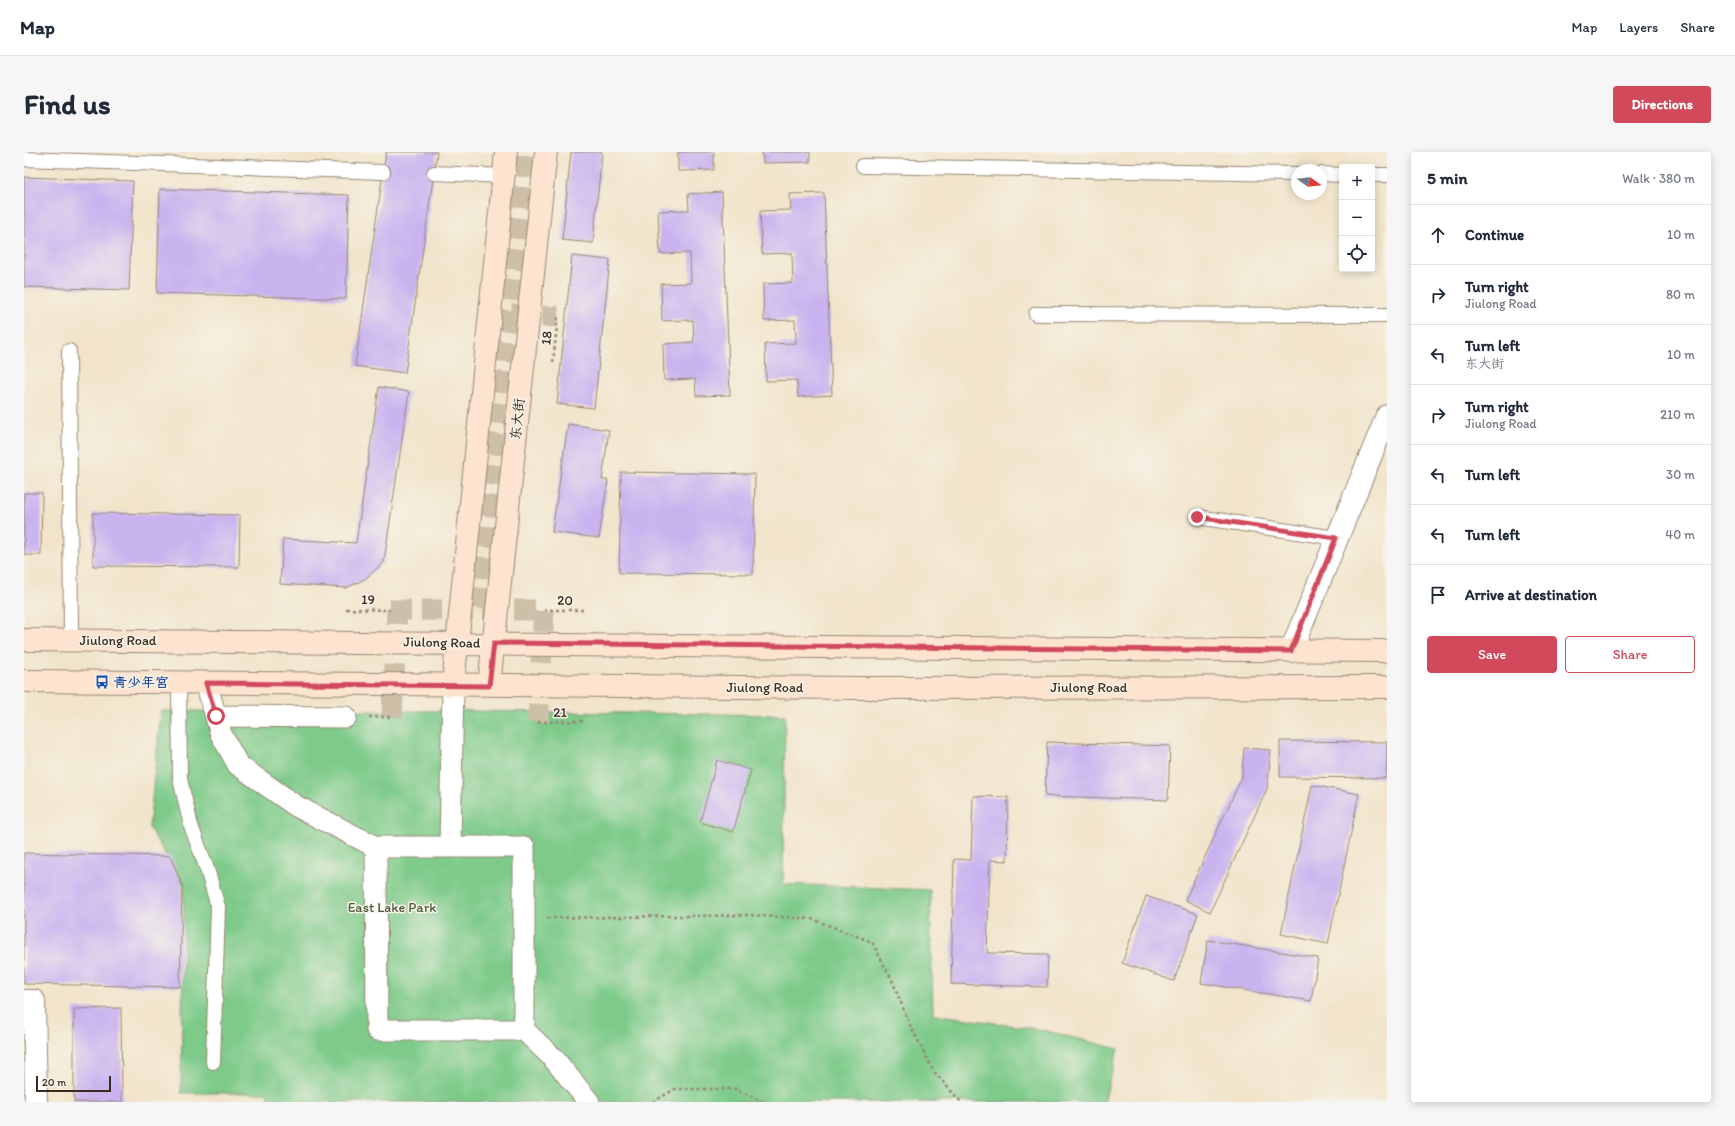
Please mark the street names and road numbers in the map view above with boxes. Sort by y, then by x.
street label: 18 [537,330,556,346]
street label: 东大街 [507,397,528,441]
street label: 19 [361,591,375,608]
street label: 20 [557,592,573,609]
street label: Jiulong Road [79,632,157,649]
street label: Jiulong Road [403,633,481,652]
street label: Jiulong Road [726,679,804,696]
street label: Jiulong Road [1050,679,1128,696]
street label: 21 [553,704,568,721]

